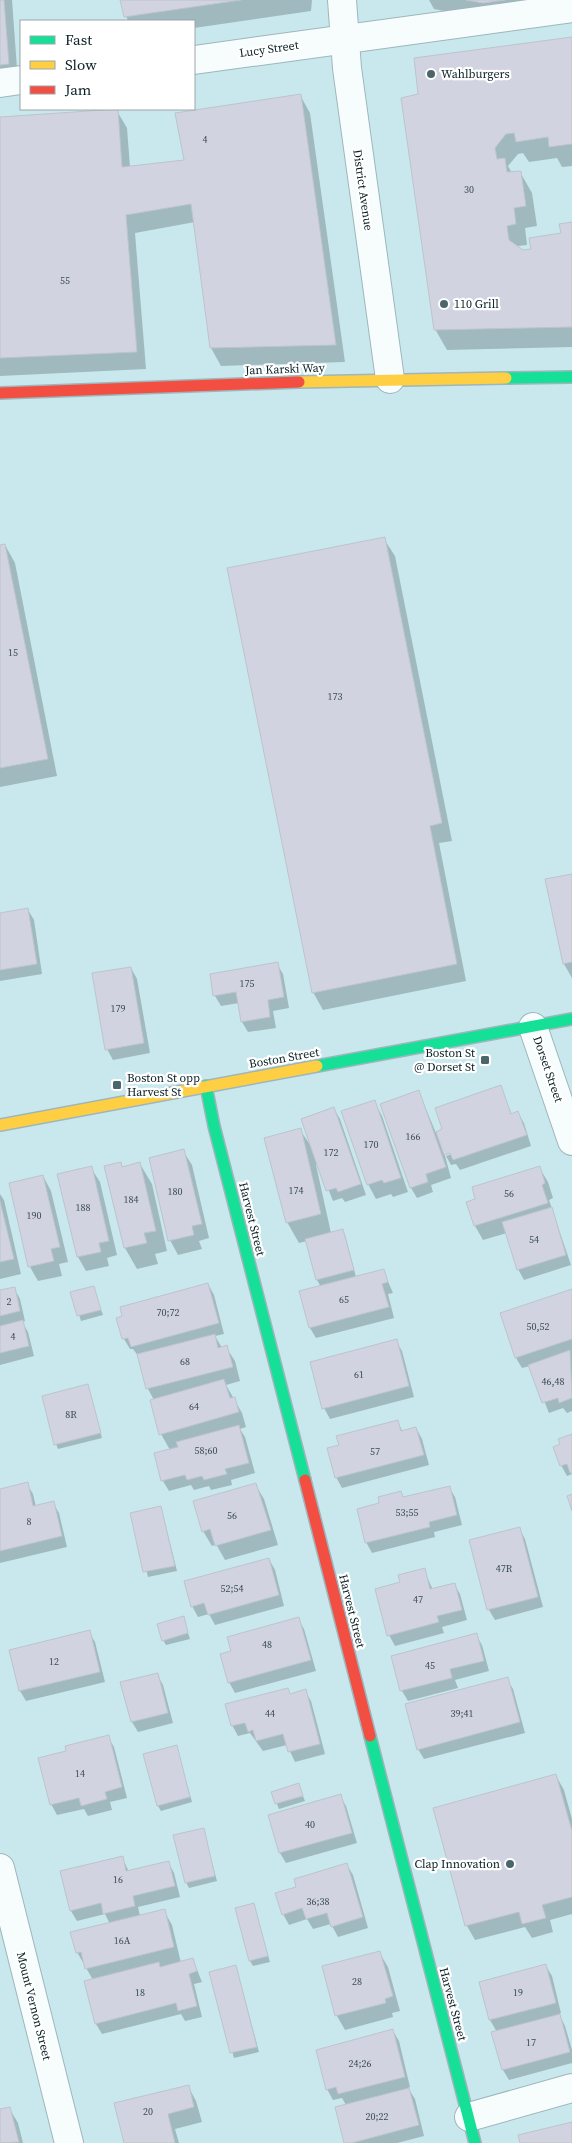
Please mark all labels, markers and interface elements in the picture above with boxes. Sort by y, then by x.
legend [20,20,195,110]
text: Fast [65,29,92,50]
street label: Lucy Street [238,37,300,61]
text: Slow [65,54,97,75]
place label: Wahlburgers [441,66,510,82]
marker: Wahlburgers [425,68,437,80]
text: Jam [64,79,92,100]
house number: 4 [203,133,208,146]
street label: District Avenue [349,148,377,232]
house number: 30 [464,183,474,196]
house number: 55 [60,274,70,287]
place label: 110 Grill [454,296,499,312]
marker: 110 Grill [438,298,450,310]
street label: Jan Karski Way [244,360,326,378]
house number: 15 [8,646,18,659]
house number: 173 [328,690,343,703]
house number: 175 [240,977,255,990]
house number: 179 [111,1002,126,1015]
street label: Dorset Street [529,1034,567,1104]
street label: Boston Street [248,1044,320,1072]
place label: Boston St @ Dorset St [414,1045,475,1075]
marker: Boston St @ Dorset St [479,1054,491,1066]
place label: Boston St opp Harvest St [127,1070,200,1100]
marker: Boston St opp Harvest St [111,1079,123,1091]
house number: 166 [406,1130,421,1143]
house number: 170 [364,1138,379,1151]
house number: 172 [324,1146,339,1159]
street label: Harvest Street [235,1181,269,1258]
house number: 174 [289,1184,304,1197]
house number: 180 [168,1185,183,1198]
house number: 56 [504,1187,514,1200]
house number: 184 [124,1193,139,1206]
house number: 188 [76,1201,91,1214]
house number: 190 [27,1209,42,1222]
house number: 54 [529,1233,539,1246]
house number: 65 [339,1293,349,1306]
house number: 2 [7,1295,12,1308]
house number: 70;72 [157,1306,180,1319]
house number: 50,52 [527,1320,550,1333]
house number: 4 [11,1330,16,1343]
house number: 68 [180,1355,190,1368]
house number: 61 [354,1368,364,1381]
house number: 46,48 [542,1375,565,1388]
house number: 64 [189,1400,199,1413]
house number: 8R [65,1408,77,1421]
house number: 58;60 [195,1444,218,1457]
house number: 57 [370,1445,380,1458]
house number: 53;55 [396,1506,419,1519]
house number: 56 [227,1509,237,1522]
house number: 8 [27,1515,32,1528]
house number: 47R [496,1562,513,1575]
street label: Harvest Street [335,1573,369,1650]
house number: 52;54 [221,1582,244,1595]
house number: 47 [413,1593,423,1606]
house number: 48 [262,1638,272,1651]
house number: 12 [49,1655,59,1668]
house number: 45 [425,1659,435,1672]
house number: 44 [265,1707,275,1720]
house number: 39;41 [451,1707,474,1720]
house number: 14 [75,1767,85,1780]
house number: 40 [305,1818,315,1831]
place label: Clap Innovation [414,1856,500,1872]
marker: Clap Innovation [504,1858,516,1870]
house number: 16 [113,1873,123,1886]
house number: 36;38 [307,1895,330,1908]
house number: 16A [114,1934,131,1947]
street label: Mount Vernon Street [13,1950,55,2062]
street label: Harvest Street [436,1966,471,2043]
house number: 28 [352,1975,362,1988]
house number: 18 [135,1986,145,1999]
house number: 19 [513,1986,523,1999]
house number: 17 [526,2036,536,2049]
house number: 24;26 [349,2057,372,2070]
house number: 20 [143,2105,153,2118]
house number: 20;22 [366,2110,389,2123]

